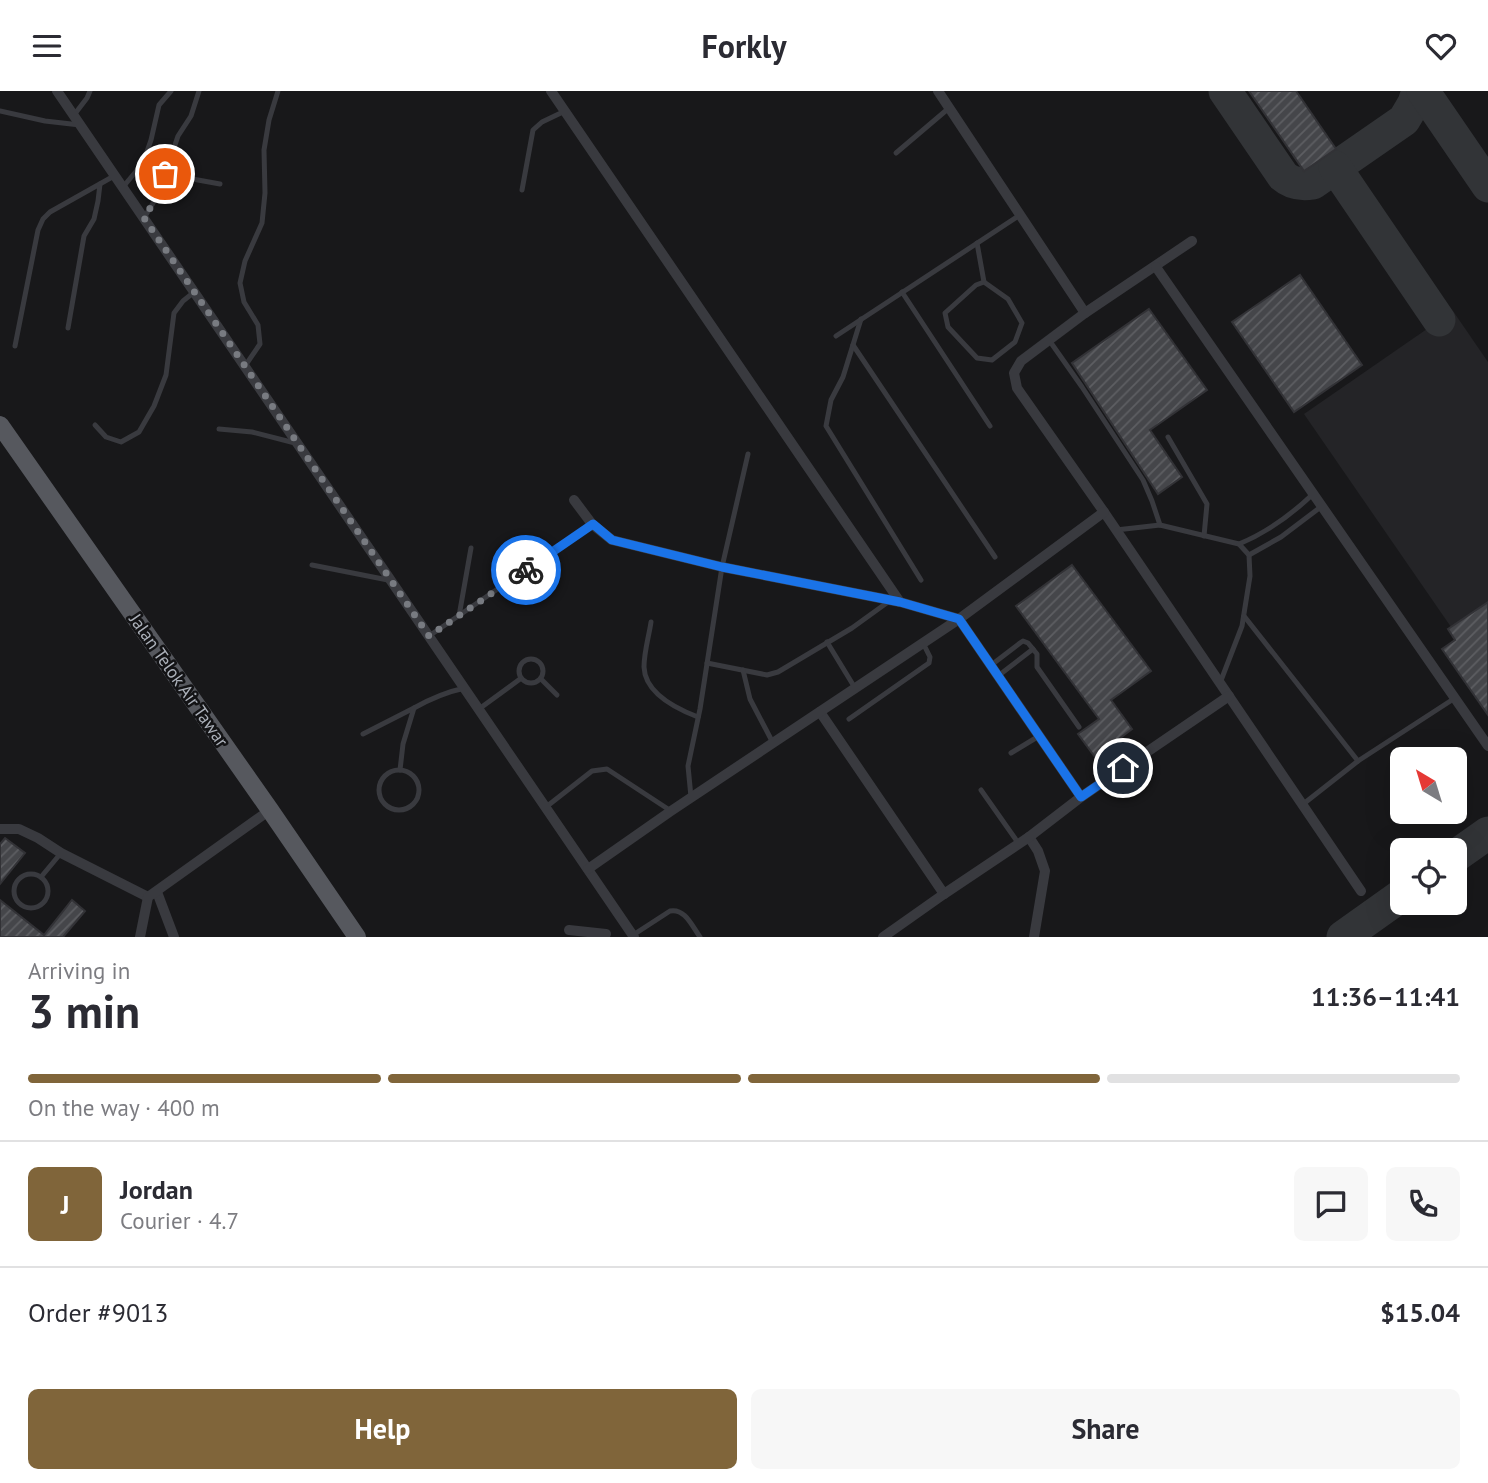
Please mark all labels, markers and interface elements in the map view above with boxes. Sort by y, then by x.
text: Forkly [701,25,787,67]
icon: menu [28,27,66,65]
icon: heart [1422,27,1460,65]
pin [135,144,195,204]
icon: bag [146,155,184,193]
courier [491,535,561,605]
icon: bike [507,551,545,589]
street label: Jalan Telok Air Tawar [124,608,234,751]
pin [1093,738,1153,798]
north arrow [1390,747,1466,824]
map controls [1390,747,1467,915]
icon: home [1104,749,1142,787]
button: locate [1390,838,1467,915]
text: Arriving in [28,956,130,985]
text: 11:36–11:41 [1311,980,1460,1013]
text: 3 min [28,981,140,1041]
text: On the way · 400 m [28,1093,220,1122]
button: chat [1294,1167,1368,1241]
button: phone [1386,1167,1460,1241]
text: Jordan [120,1173,193,1206]
text: J [61,1188,69,1221]
text: Courier · 4.7 [120,1206,239,1235]
text: Order #9013 [28,1296,168,1329]
text: $15.04 [1380,1296,1460,1329]
button: Help [28,1389,737,1469]
button: Share [751,1389,1460,1469]

